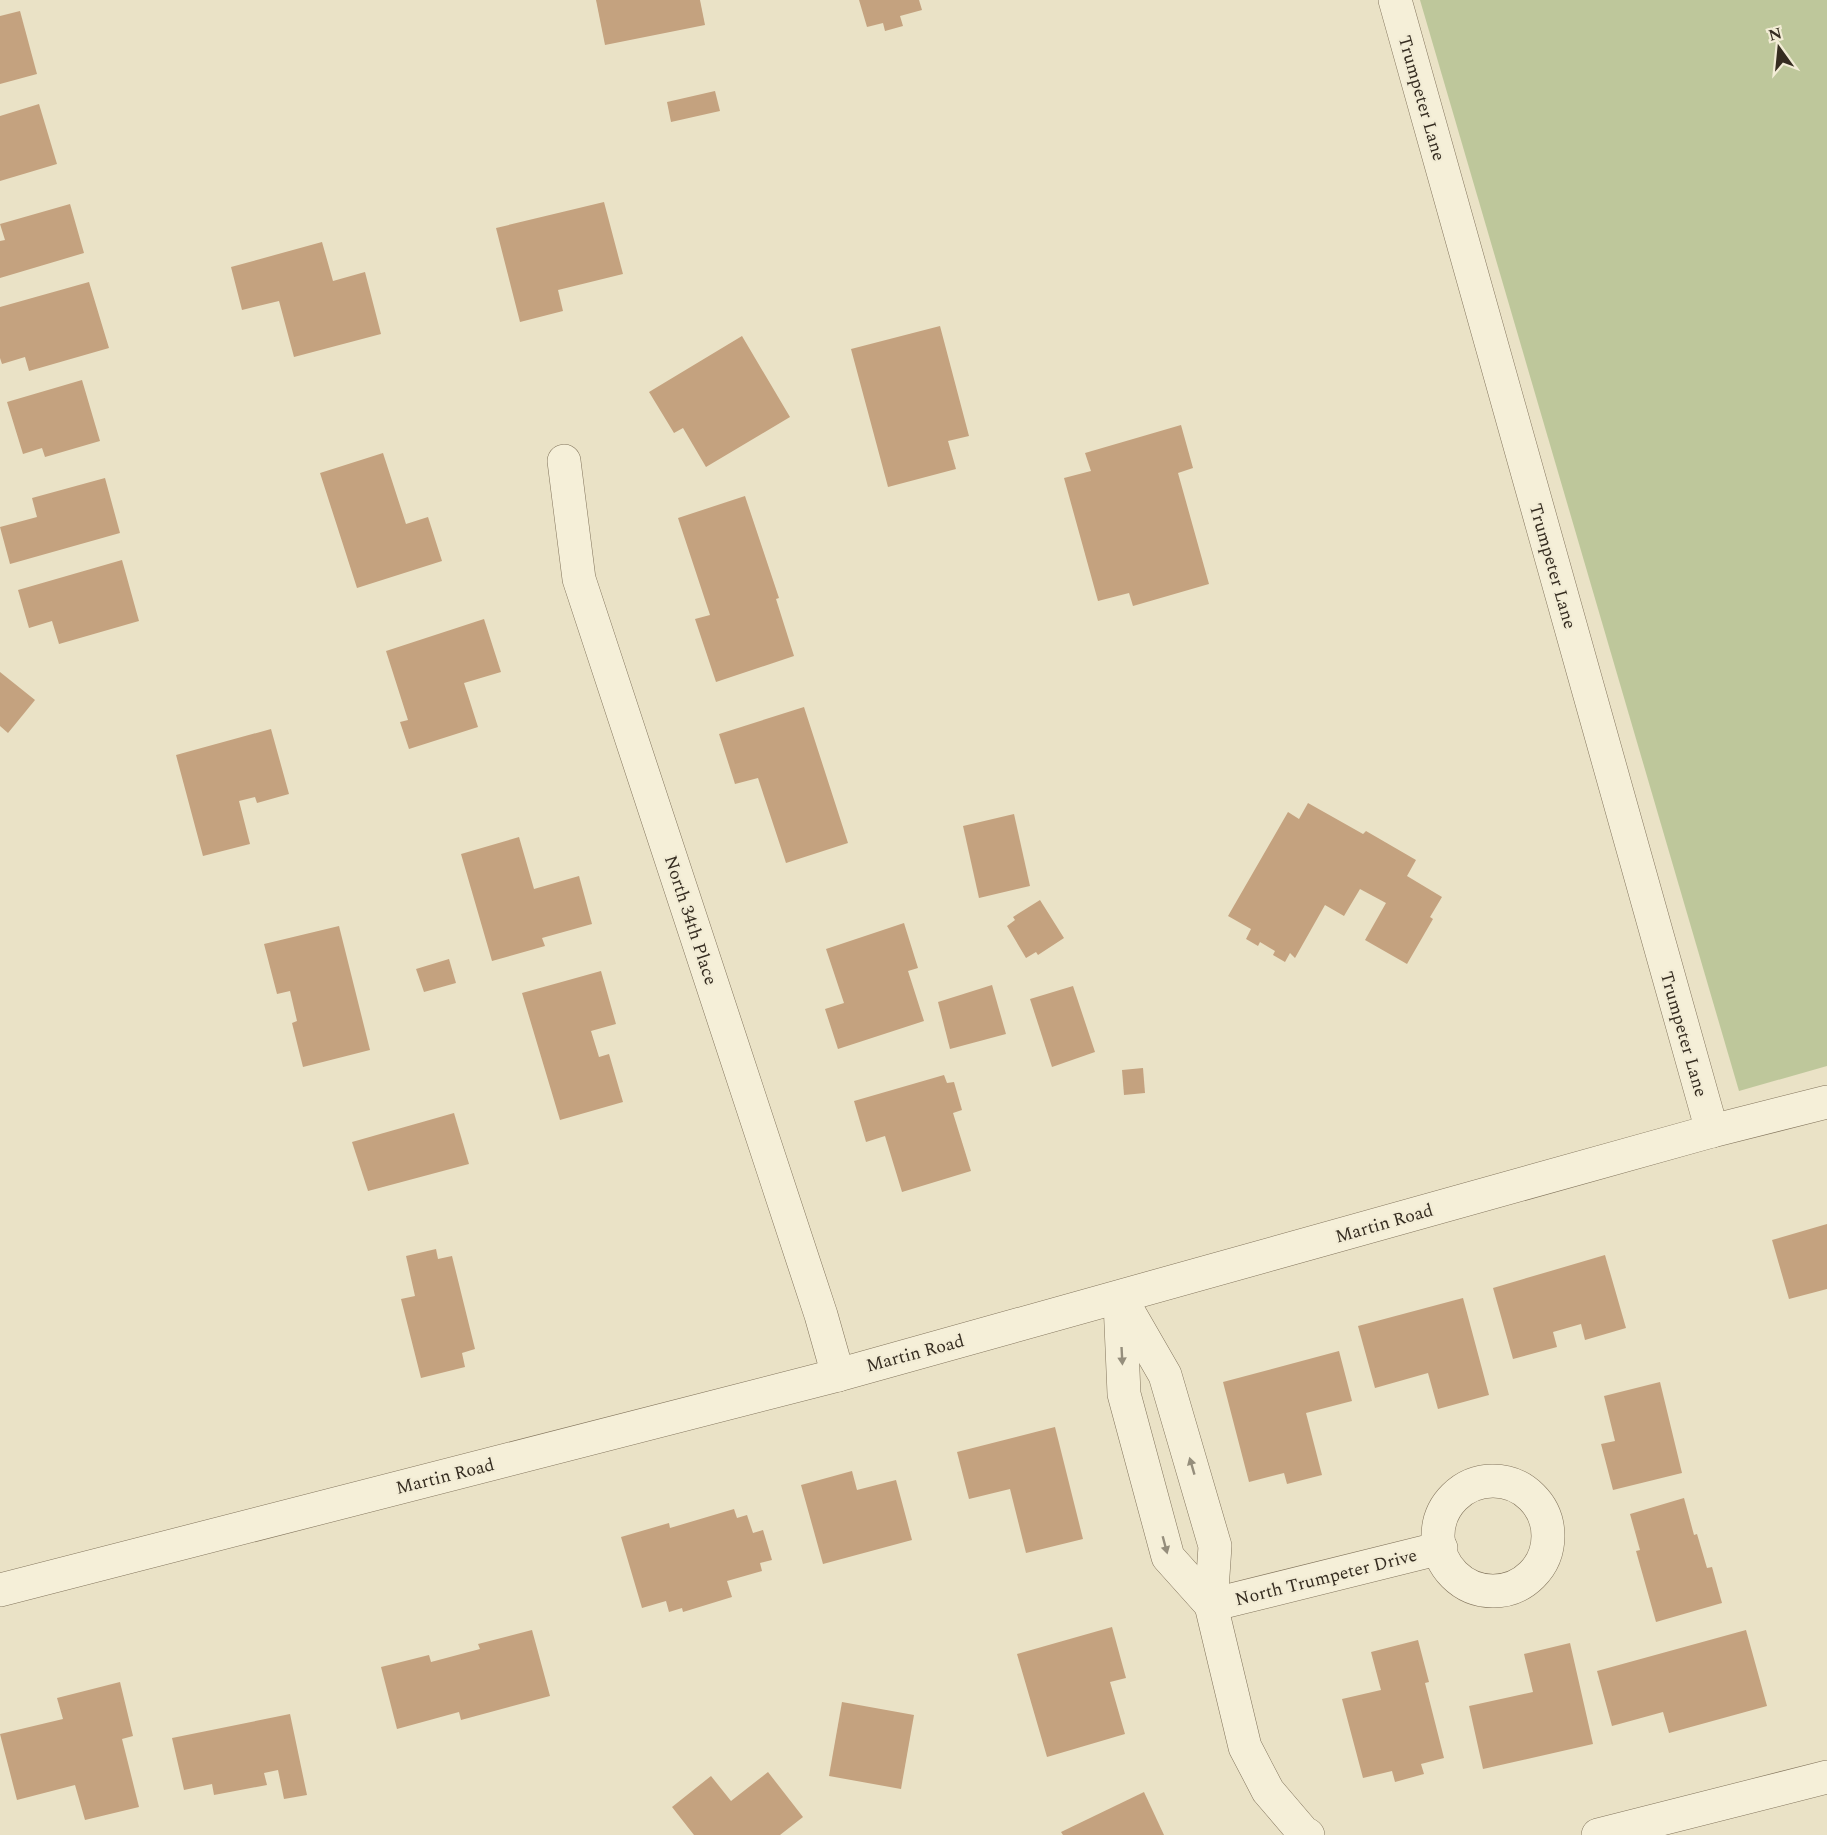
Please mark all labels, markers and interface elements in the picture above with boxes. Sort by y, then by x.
north arrow [1749,18,1809,78]
text: N [1766,21,1785,48]
street label: Trumpeter Lane [1391,32,1452,164]
street label: Trumpeter Lane [1522,500,1583,632]
street label: North 34th Place [657,852,724,988]
street label: Trumpeter Lane [1653,968,1714,1100]
street label: Martin Road [1332,1197,1436,1250]
street label: Martin Road [863,1327,967,1380]
one-way arrow [1118,1346,1127,1365]
street label: Martin Road [393,1451,497,1502]
one-way arrow [1187,1457,1196,1475]
one-way arrow [1161,1536,1170,1554]
street label: North Trumpeter Drive [1232,1542,1420,1613]

